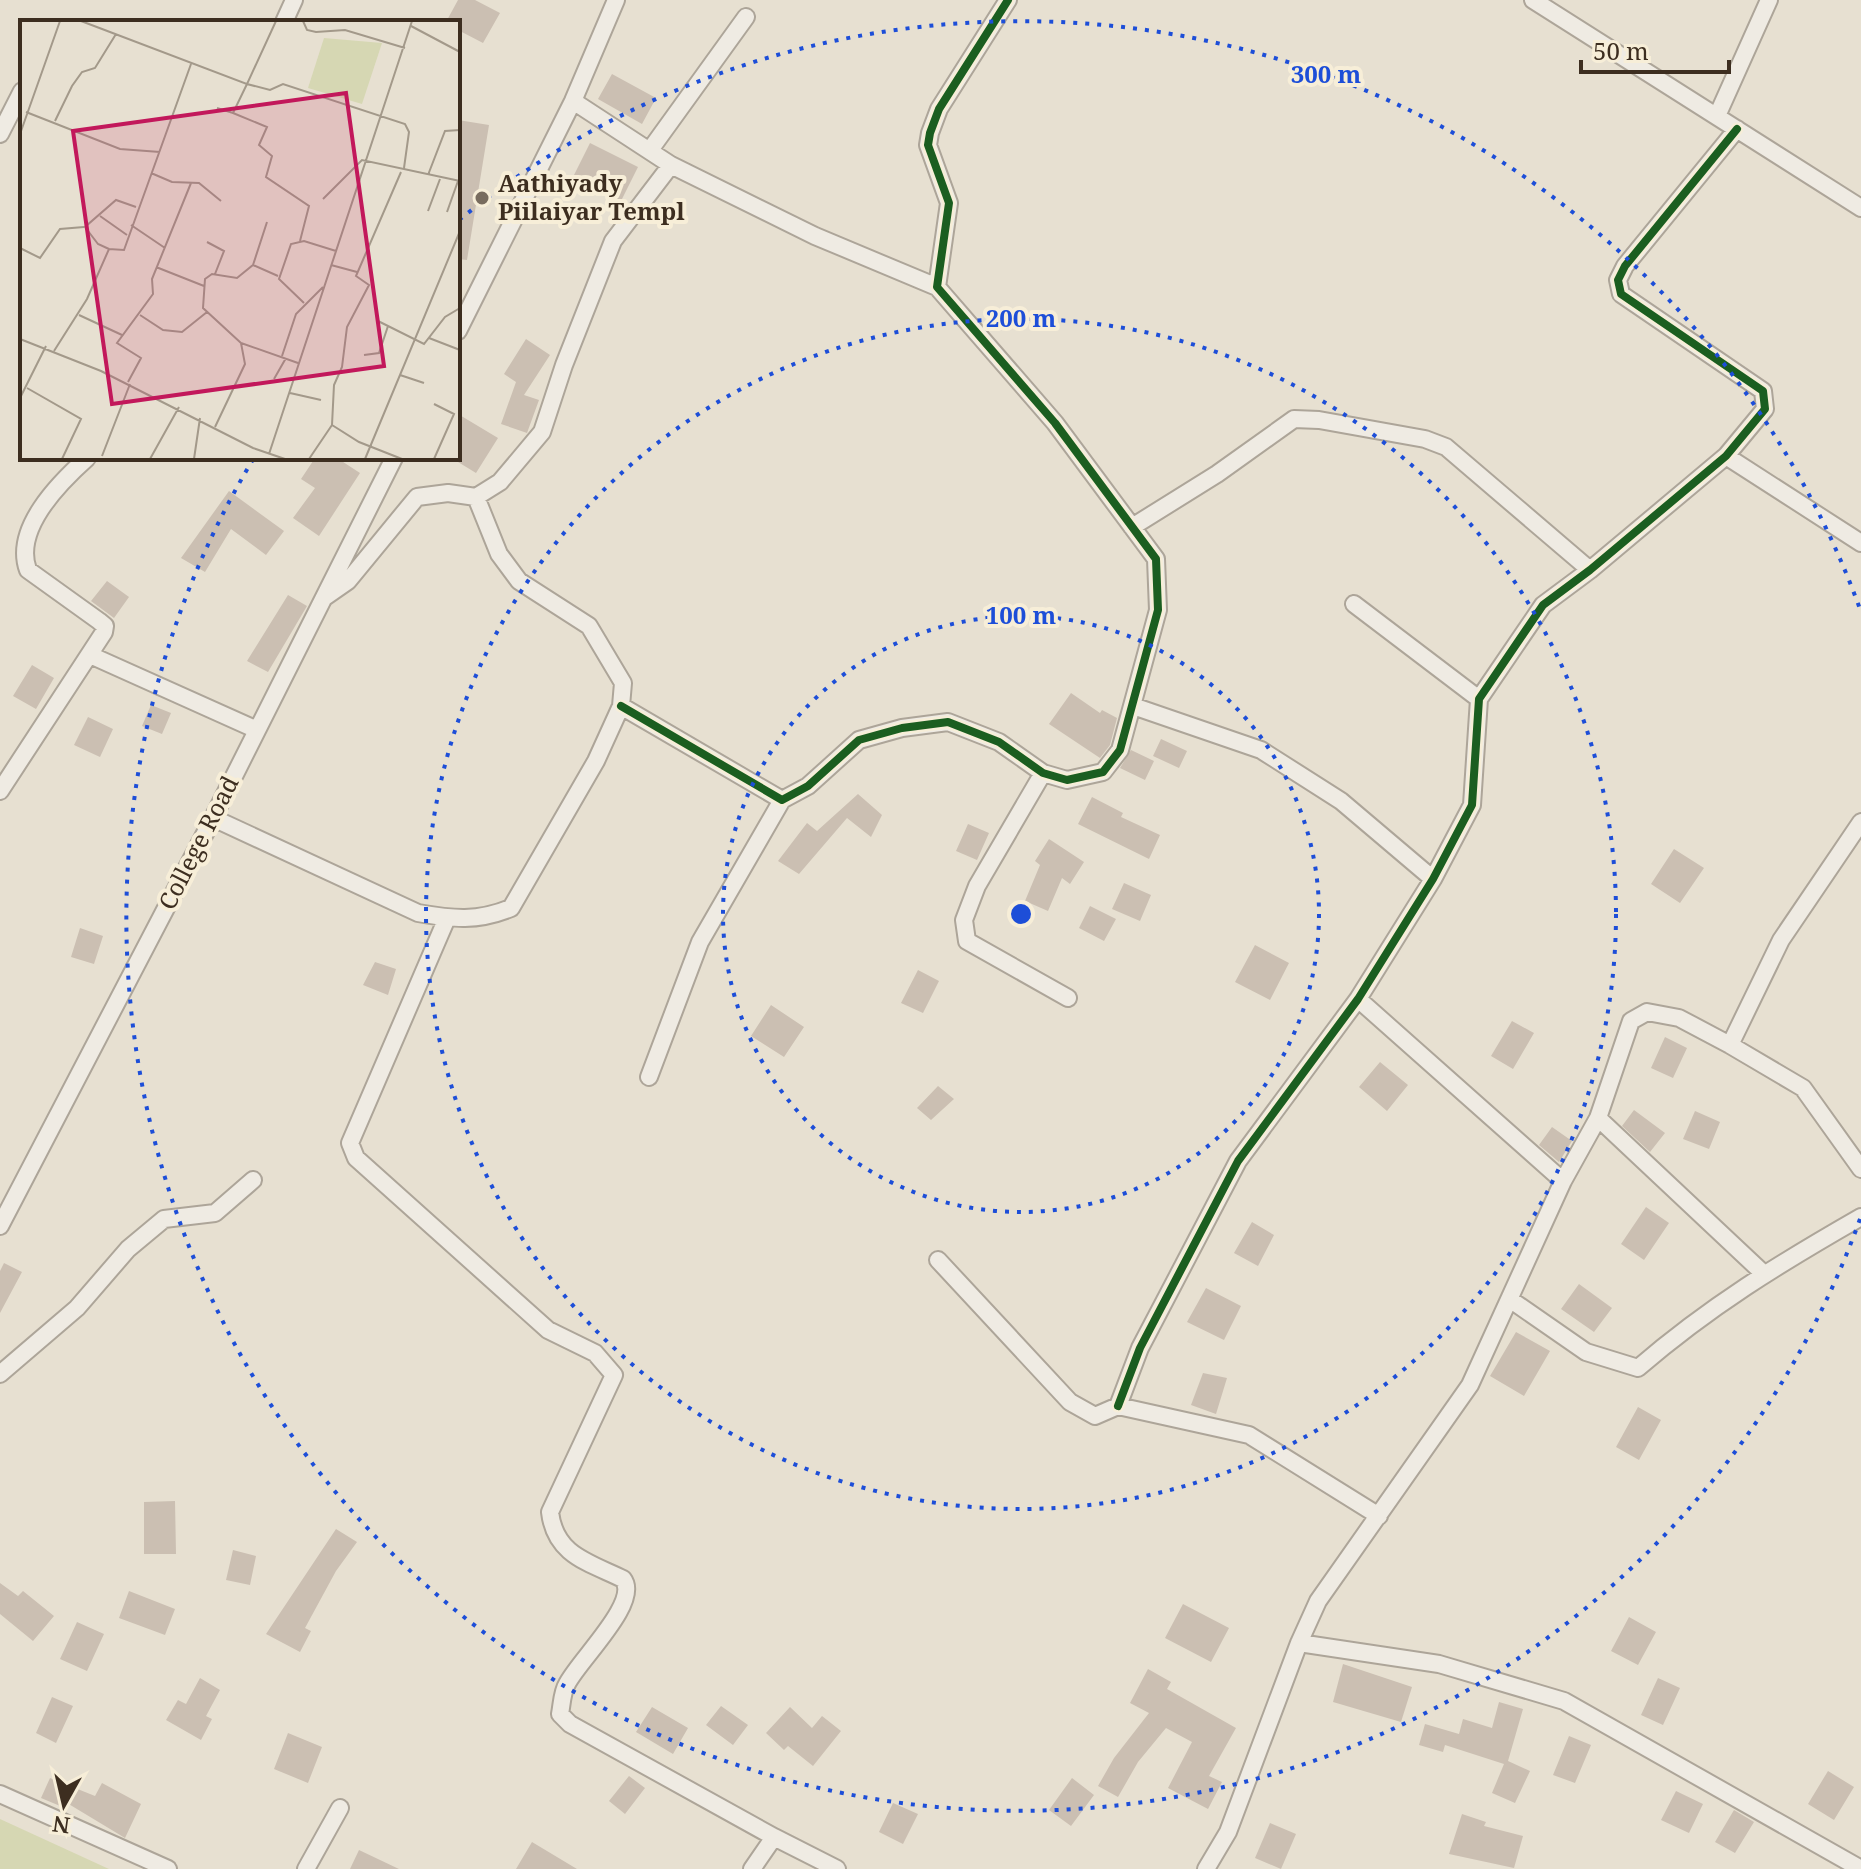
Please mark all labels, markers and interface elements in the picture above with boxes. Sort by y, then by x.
inset map [20,20,460,460]
scale bar [1581,24,1729,74]
text: 50 m [1593,34,1649,67]
text: 300 m [1291,57,1362,90]
place label: Aathiyady Piilaiyar Templ [498,166,685,227]
marker: Aathiyady Piilaiyar Templ [473,189,491,207]
text: 200 m [986,301,1057,334]
text: 100 m [986,598,1057,631]
street label: College Road [150,769,246,915]
centre of rings [1007,900,1035,928]
north arrow [24,1765,104,1845]
text: N [50,1810,72,1842]

